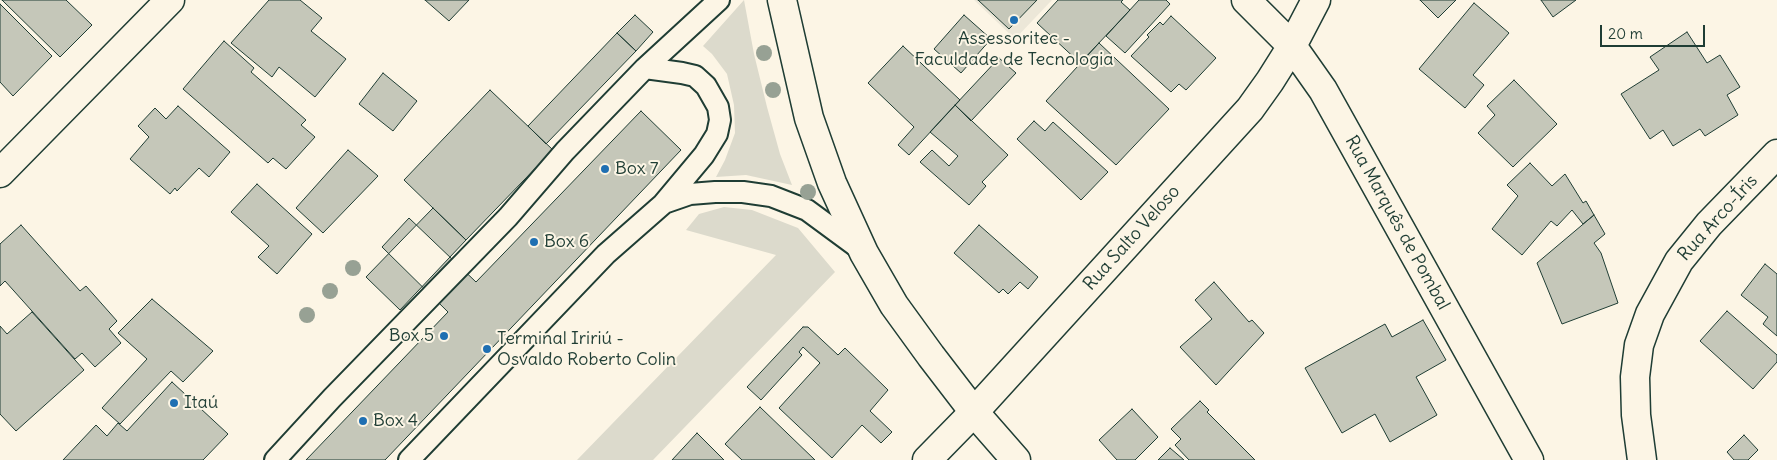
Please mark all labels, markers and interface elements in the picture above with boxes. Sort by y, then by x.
marker: Assessoritec - Faculdade de Tecnologia [1008,14,1020,26]
scale bar [1602,15,1707,47]
text: 20 m [1608,24,1643,43]
place label: Assessoritec - Faculdade de Tecnologia [914,28,1114,70]
street label: Rua Marquês de Pombal [1340,132,1454,314]
place label: Box 7 [615,158,659,180]
marker: Box 7 [599,163,611,175]
street label: Rua Arco-Íris [1674,170,1762,266]
street label: Rua Salto Veloso [1079,181,1185,295]
place label: Box 6 [544,231,589,253]
marker: Box 6 [528,236,540,248]
place label: Box 5 [389,325,434,347]
place label: Terminal Iririú - Osvaldo Roberto Colin [497,328,676,370]
marker: Box 5 [438,330,450,342]
marker: Terminal Iririú - Osvaldo Roberto Colin [481,343,493,355]
place label: Itaú [184,392,218,414]
marker: Itaú [168,397,180,409]
place label: Box 4 [373,410,418,432]
marker: Box 4 [357,415,369,427]

